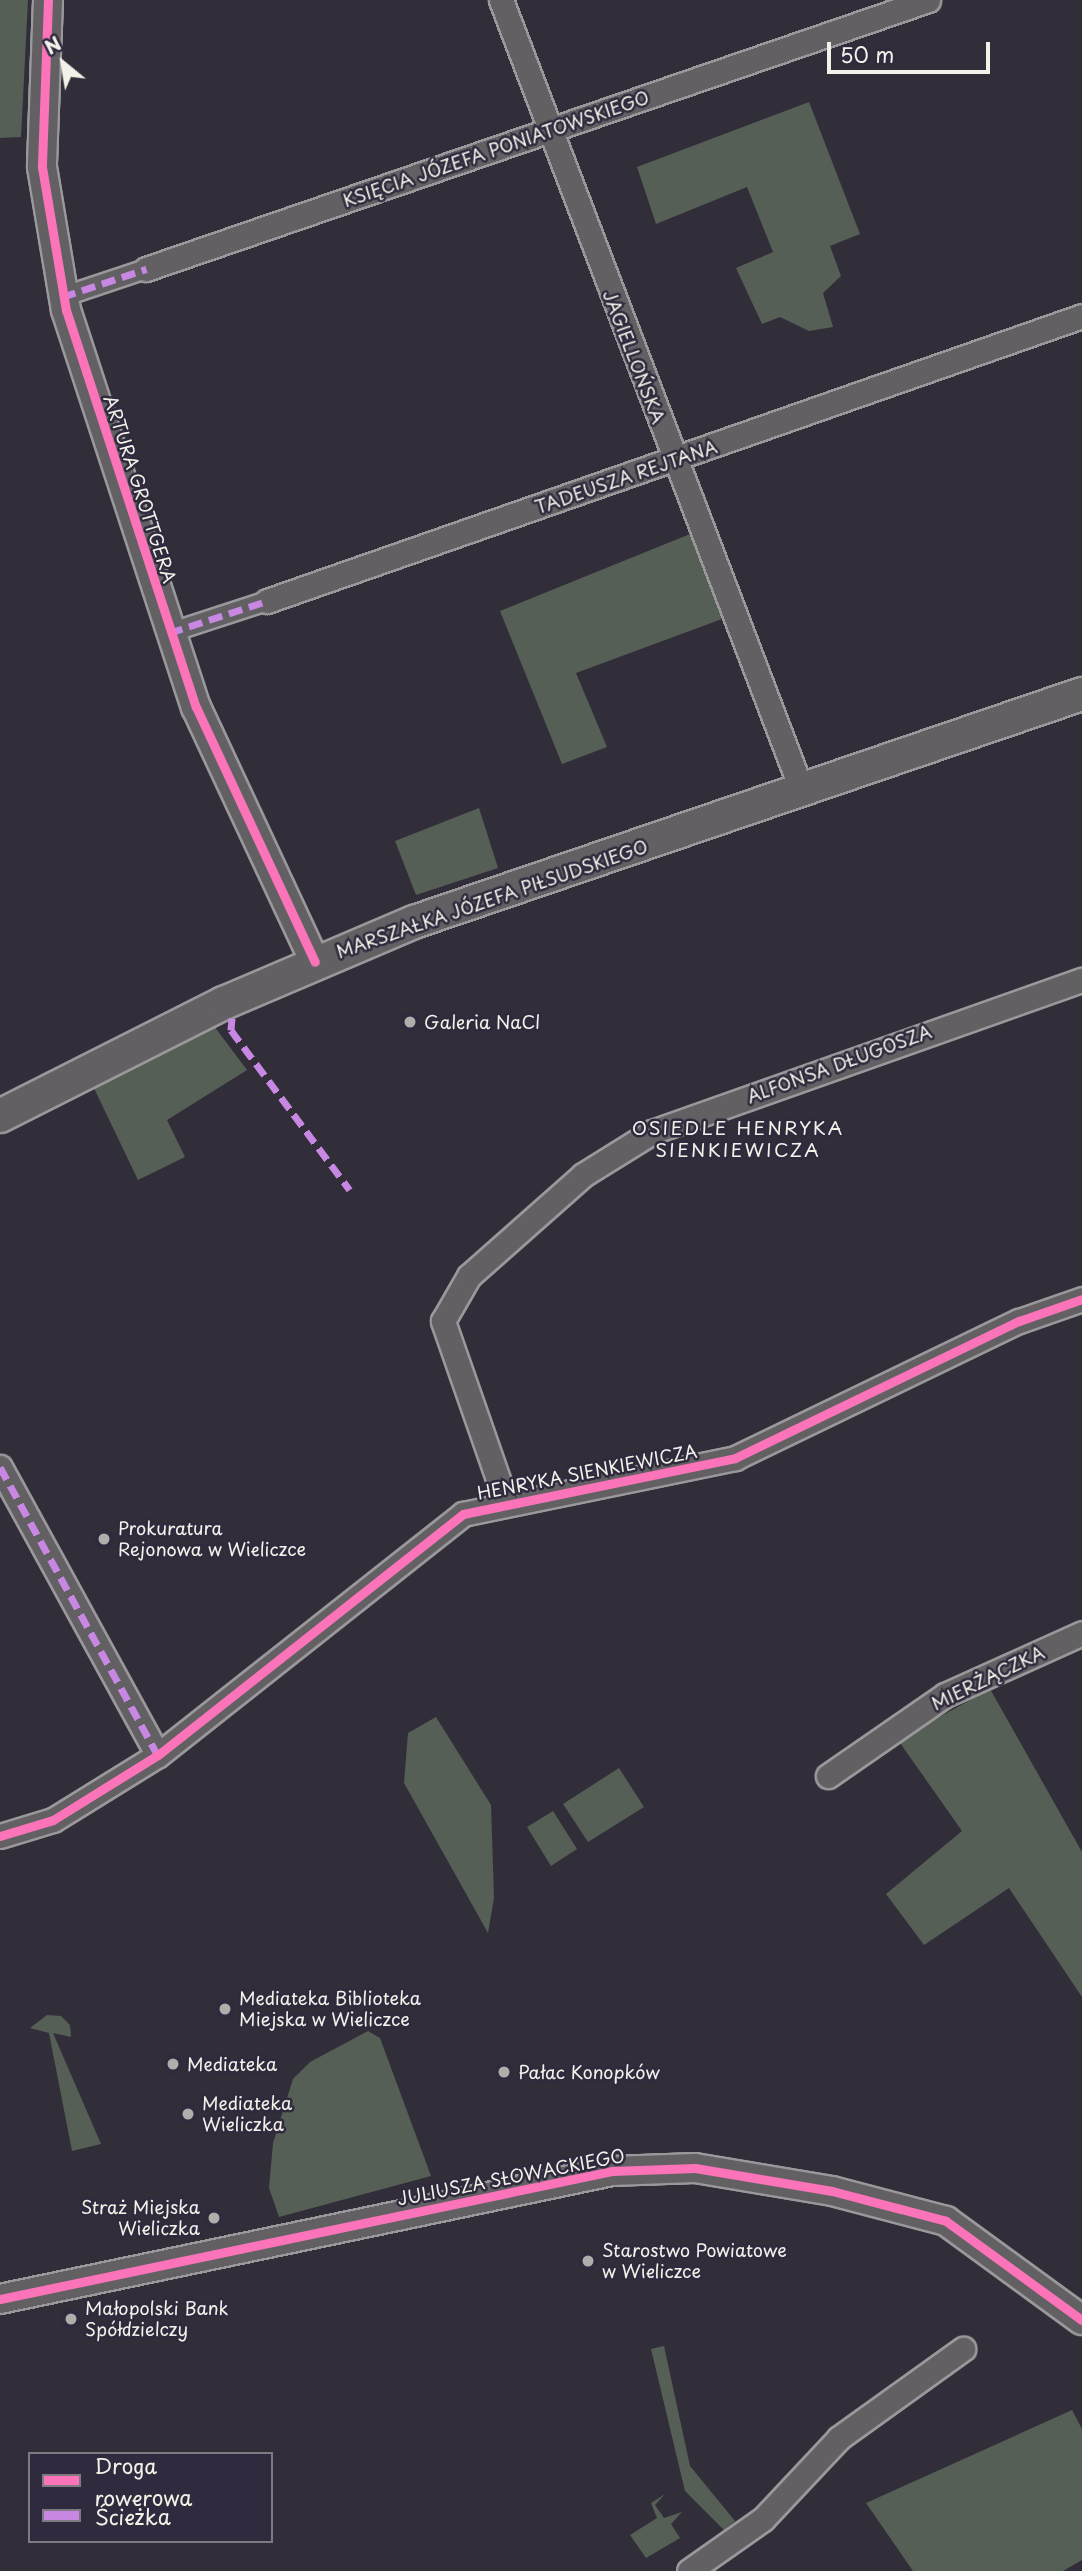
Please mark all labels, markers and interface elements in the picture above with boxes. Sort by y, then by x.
north arrow [28,28,98,98]
scale bar [830,28,993,72]
text: N [39,29,66,61]
text: 50 m [840,38,894,70]
street label: KSIĘCIA JÓZEFA PONIATOWSKIEGO [340,86,652,212]
street label: JAGIELLOŃSKA [599,287,669,427]
street label: ARTURA GROTTGERA [99,391,181,587]
street label: TADEUSZA REJTANA [532,436,720,518]
street label: MARSZAŁKA JÓZEFA PIŁSUDSKIEGO [333,835,651,963]
place label: Galeria NaCl [424,1011,539,1033]
marker: Galeria NaCl [402,1014,418,1030]
street label: ALFONSA DŁUGOSZA [744,1021,934,1107]
district label: OSIEDLE HENRYKA SIENKIEWICZA [634,1117,842,1161]
street label: HENRYKA SIENKIEWICZA [474,1440,700,1504]
place label: Prokuratura Rejonowa w Wieliczce [118,1518,306,1560]
marker: Prokuratura Rejonowa w Wieliczce [96,1531,112,1547]
street label: MIERŻĄCZKA [928,1641,1048,1715]
place label: Mediateka Biblioteka Miejska w Wieliczce [239,1988,421,2030]
marker: Mediateka Biblioteka Miejska w Wieliczce [217,2001,233,2017]
place label: Mediateka [187,2053,277,2075]
marker: Mediateka [165,2056,181,2072]
place label: Pałac Konopków [518,2061,661,2083]
marker: Pałac Konopków [496,2064,512,2080]
place label: Mediateka Wieliczka [202,2093,292,2136]
marker: Mediateka Wieliczka [180,2106,196,2122]
street label: JULIUSZA SŁOWACKIEGO [395,2144,627,2210]
place label: Straż Miejska Wieliczka [81,2197,200,2240]
marker: Straż Miejska Wieliczka [206,2210,222,2226]
place label: Starostwo Powiatowe w Wieliczce [602,2240,787,2282]
marker: Starostwo Powiatowe w Wieliczce [580,2253,596,2269]
place label: Małopolski Bank Spółdzielczy [85,2298,230,2340]
marker: Małopolski Bank Spółdzielczy [63,2311,79,2327]
text: Droga rowerowa [95,2449,192,2513]
legend [28,2452,273,2543]
text: Ścieżka [95,2500,171,2532]

